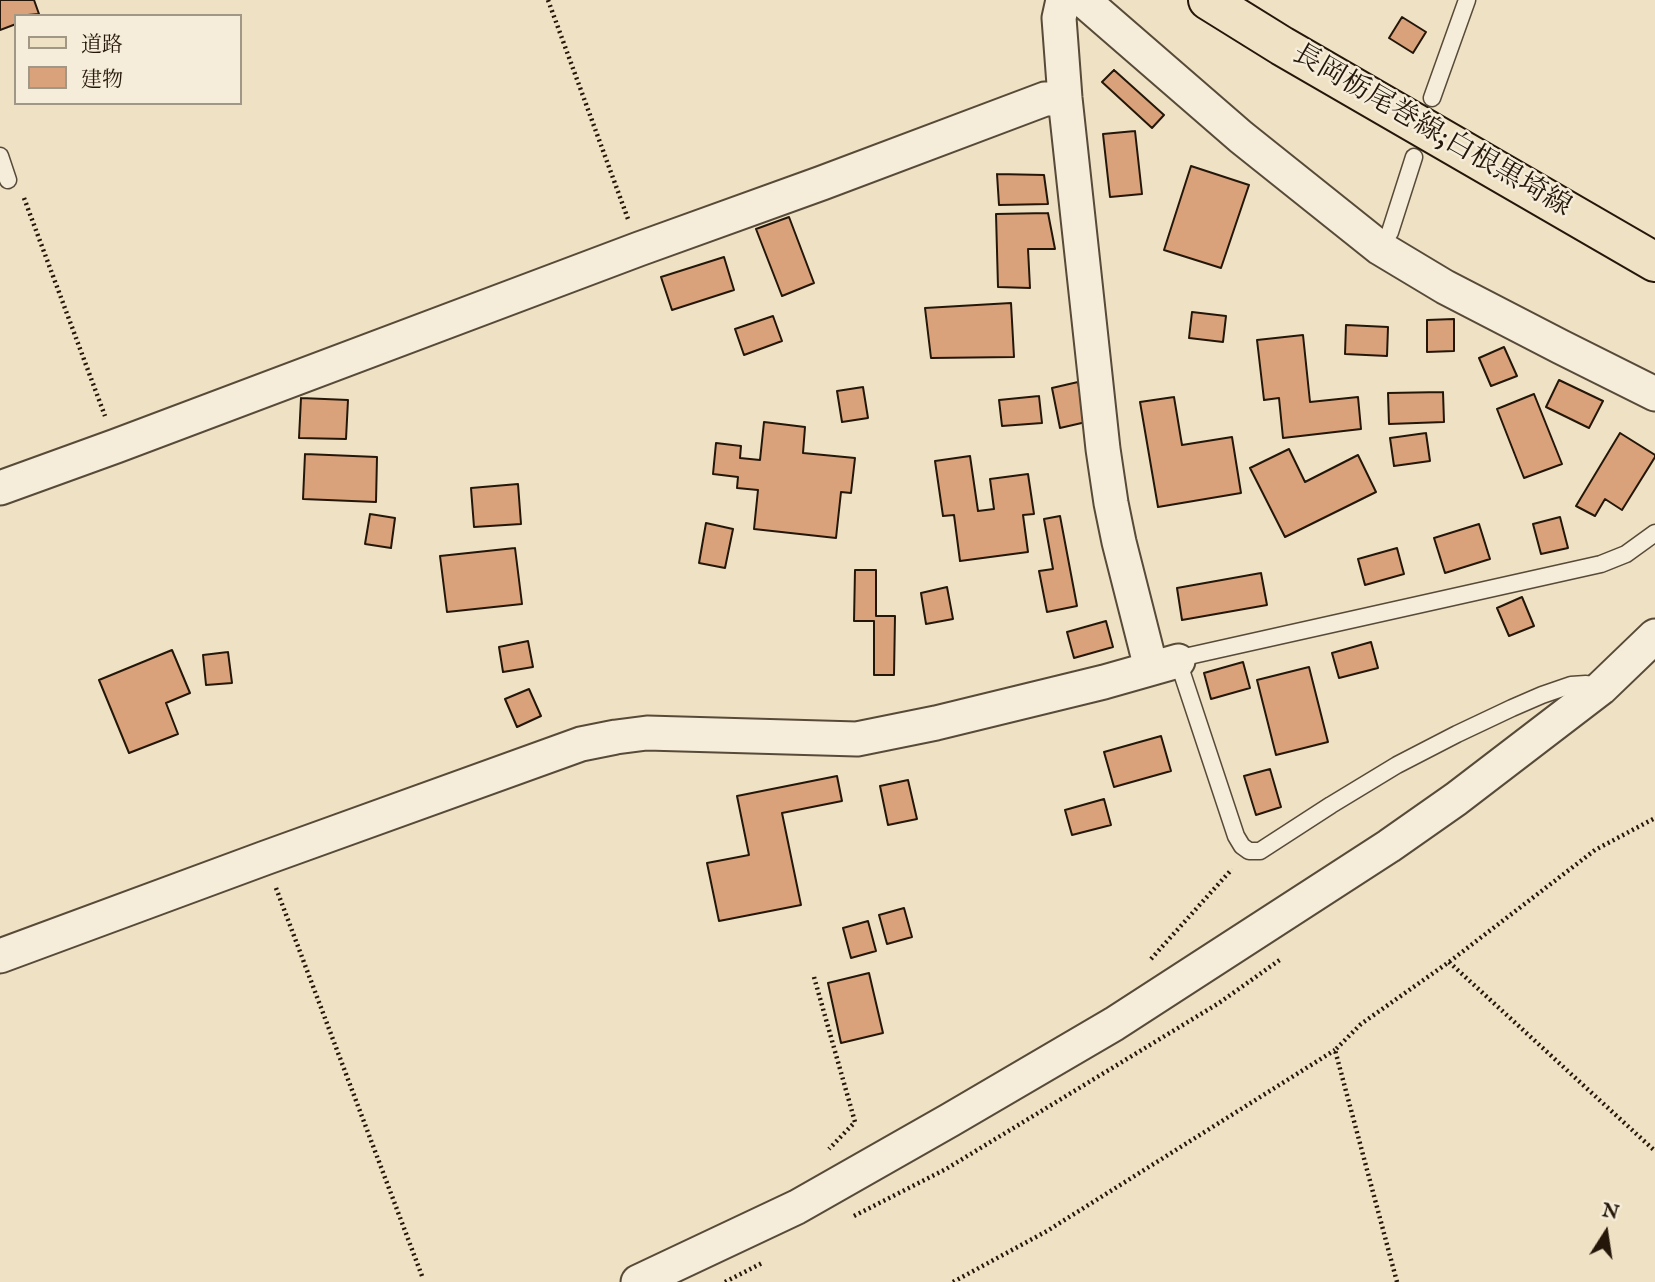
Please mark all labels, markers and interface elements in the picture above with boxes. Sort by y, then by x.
legend [14,14,242,105]
text: 道路 [81,32,123,59]
street label: 長岡栃尾巻線;白根黒埼線 [1286,38,1576,226]
text: 建物 [81,67,123,94]
north arrow [1571,1198,1641,1268]
text: N [1600,1199,1621,1226]

